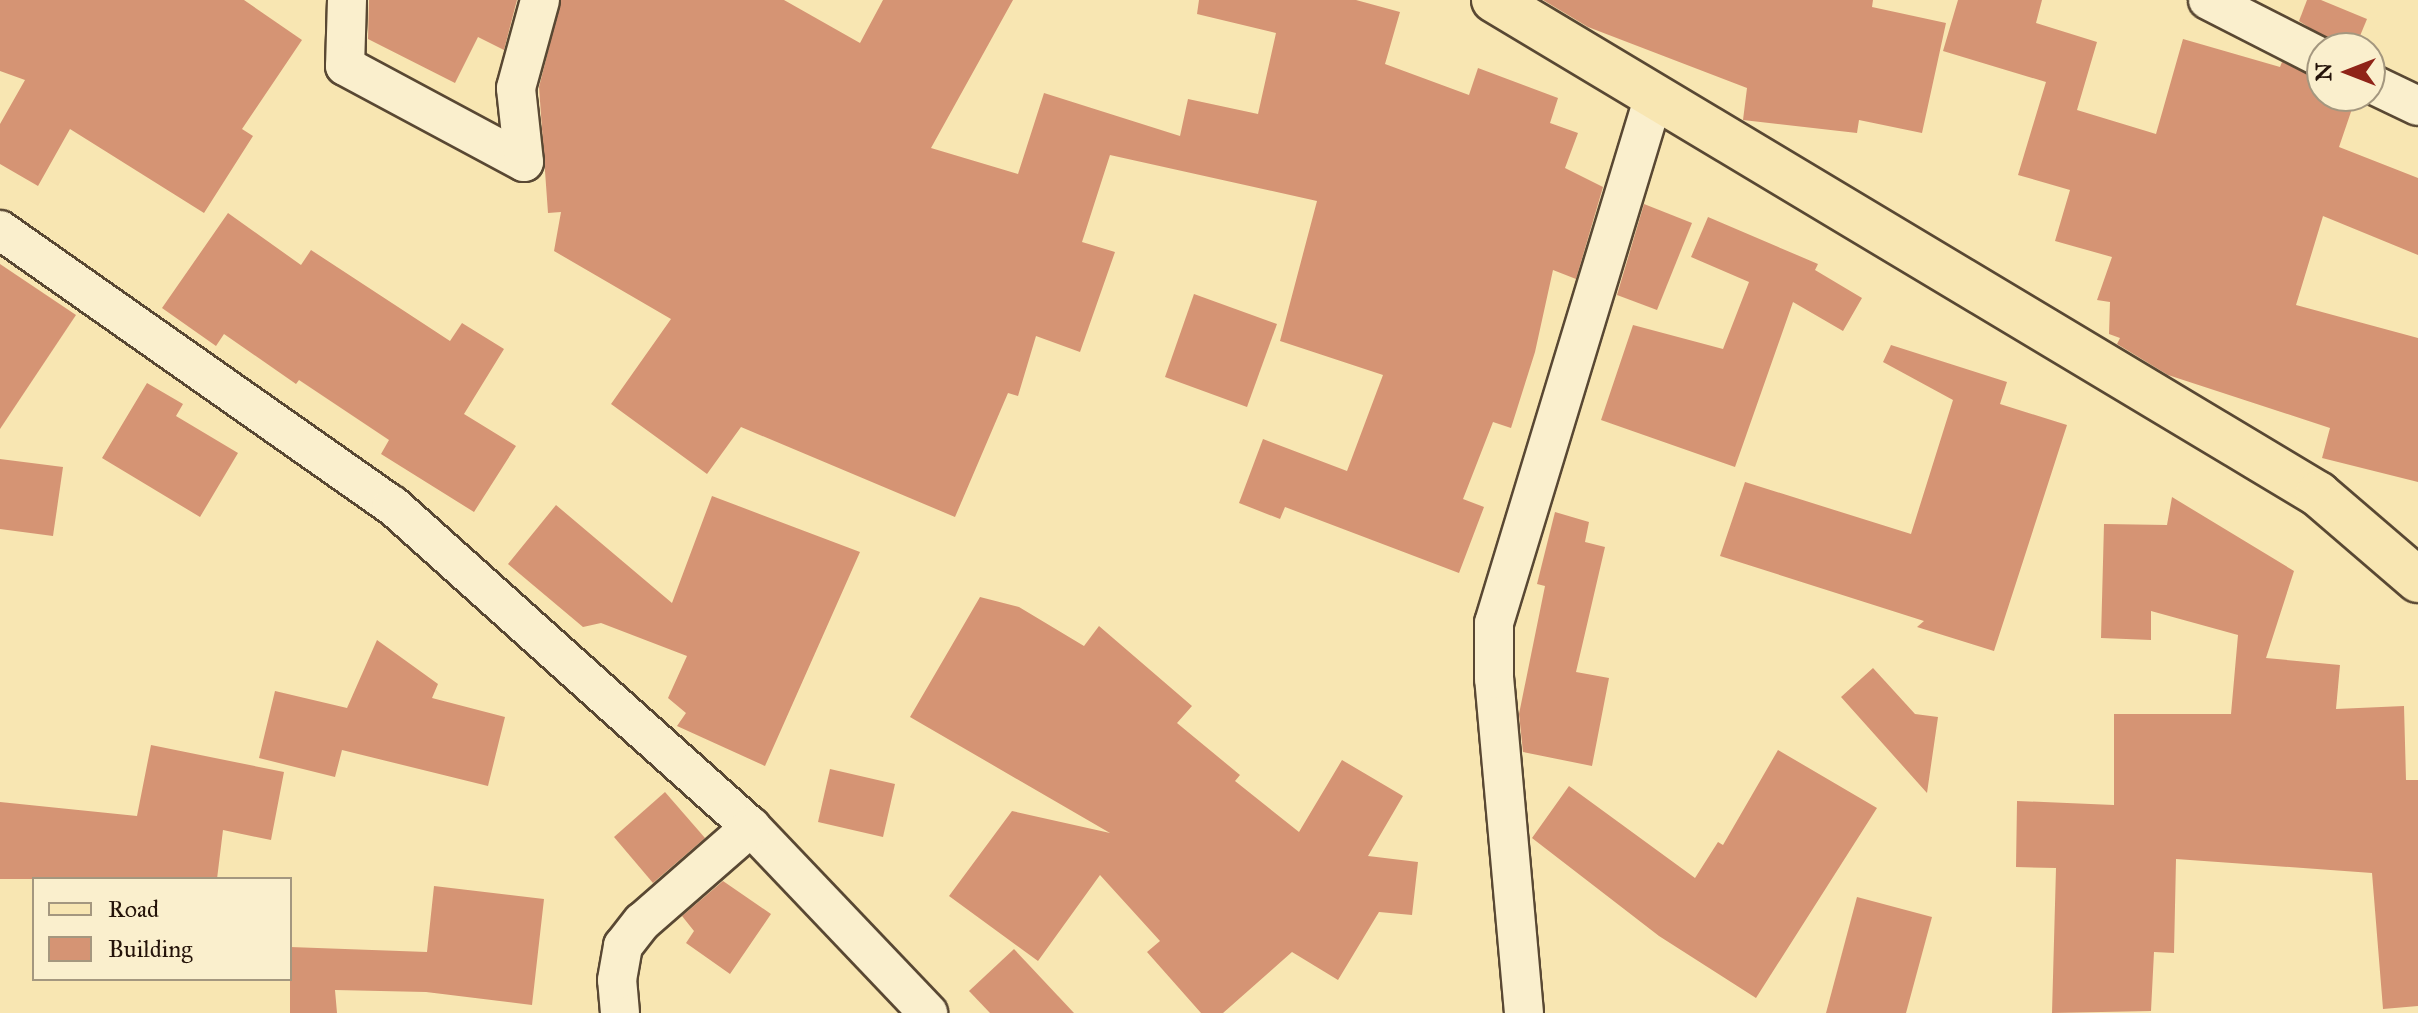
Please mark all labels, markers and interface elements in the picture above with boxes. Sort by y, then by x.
north arrow [2306,32,2386,112]
text: N [2310,63,2337,81]
legend [32,877,292,981]
text: Road [108,894,159,924]
text: Building [108,934,193,964]

